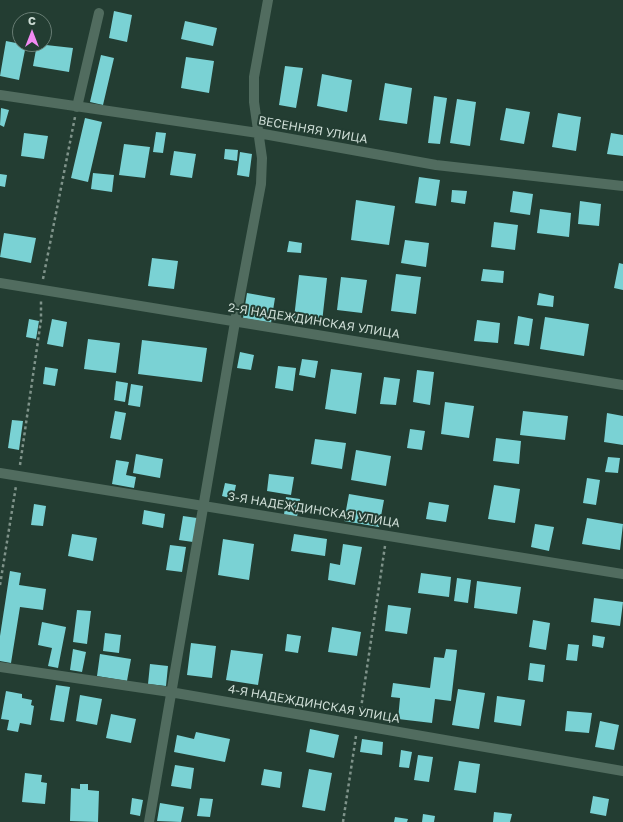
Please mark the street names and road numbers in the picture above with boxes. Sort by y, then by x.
street label: ВЕСЕННЯЯ УЛИЦА [257,113,369,147]
street label: 2-Я НАДЕЖДИНСКАЯ УЛИЦА [227,300,401,342]
street label: 3-Я НАДЕЖДИНСКАЯ УЛИЦА [227,489,401,531]
street label: 4-Я НАДЕЖДИНСКАЯ УЛИЦА [227,682,401,726]

